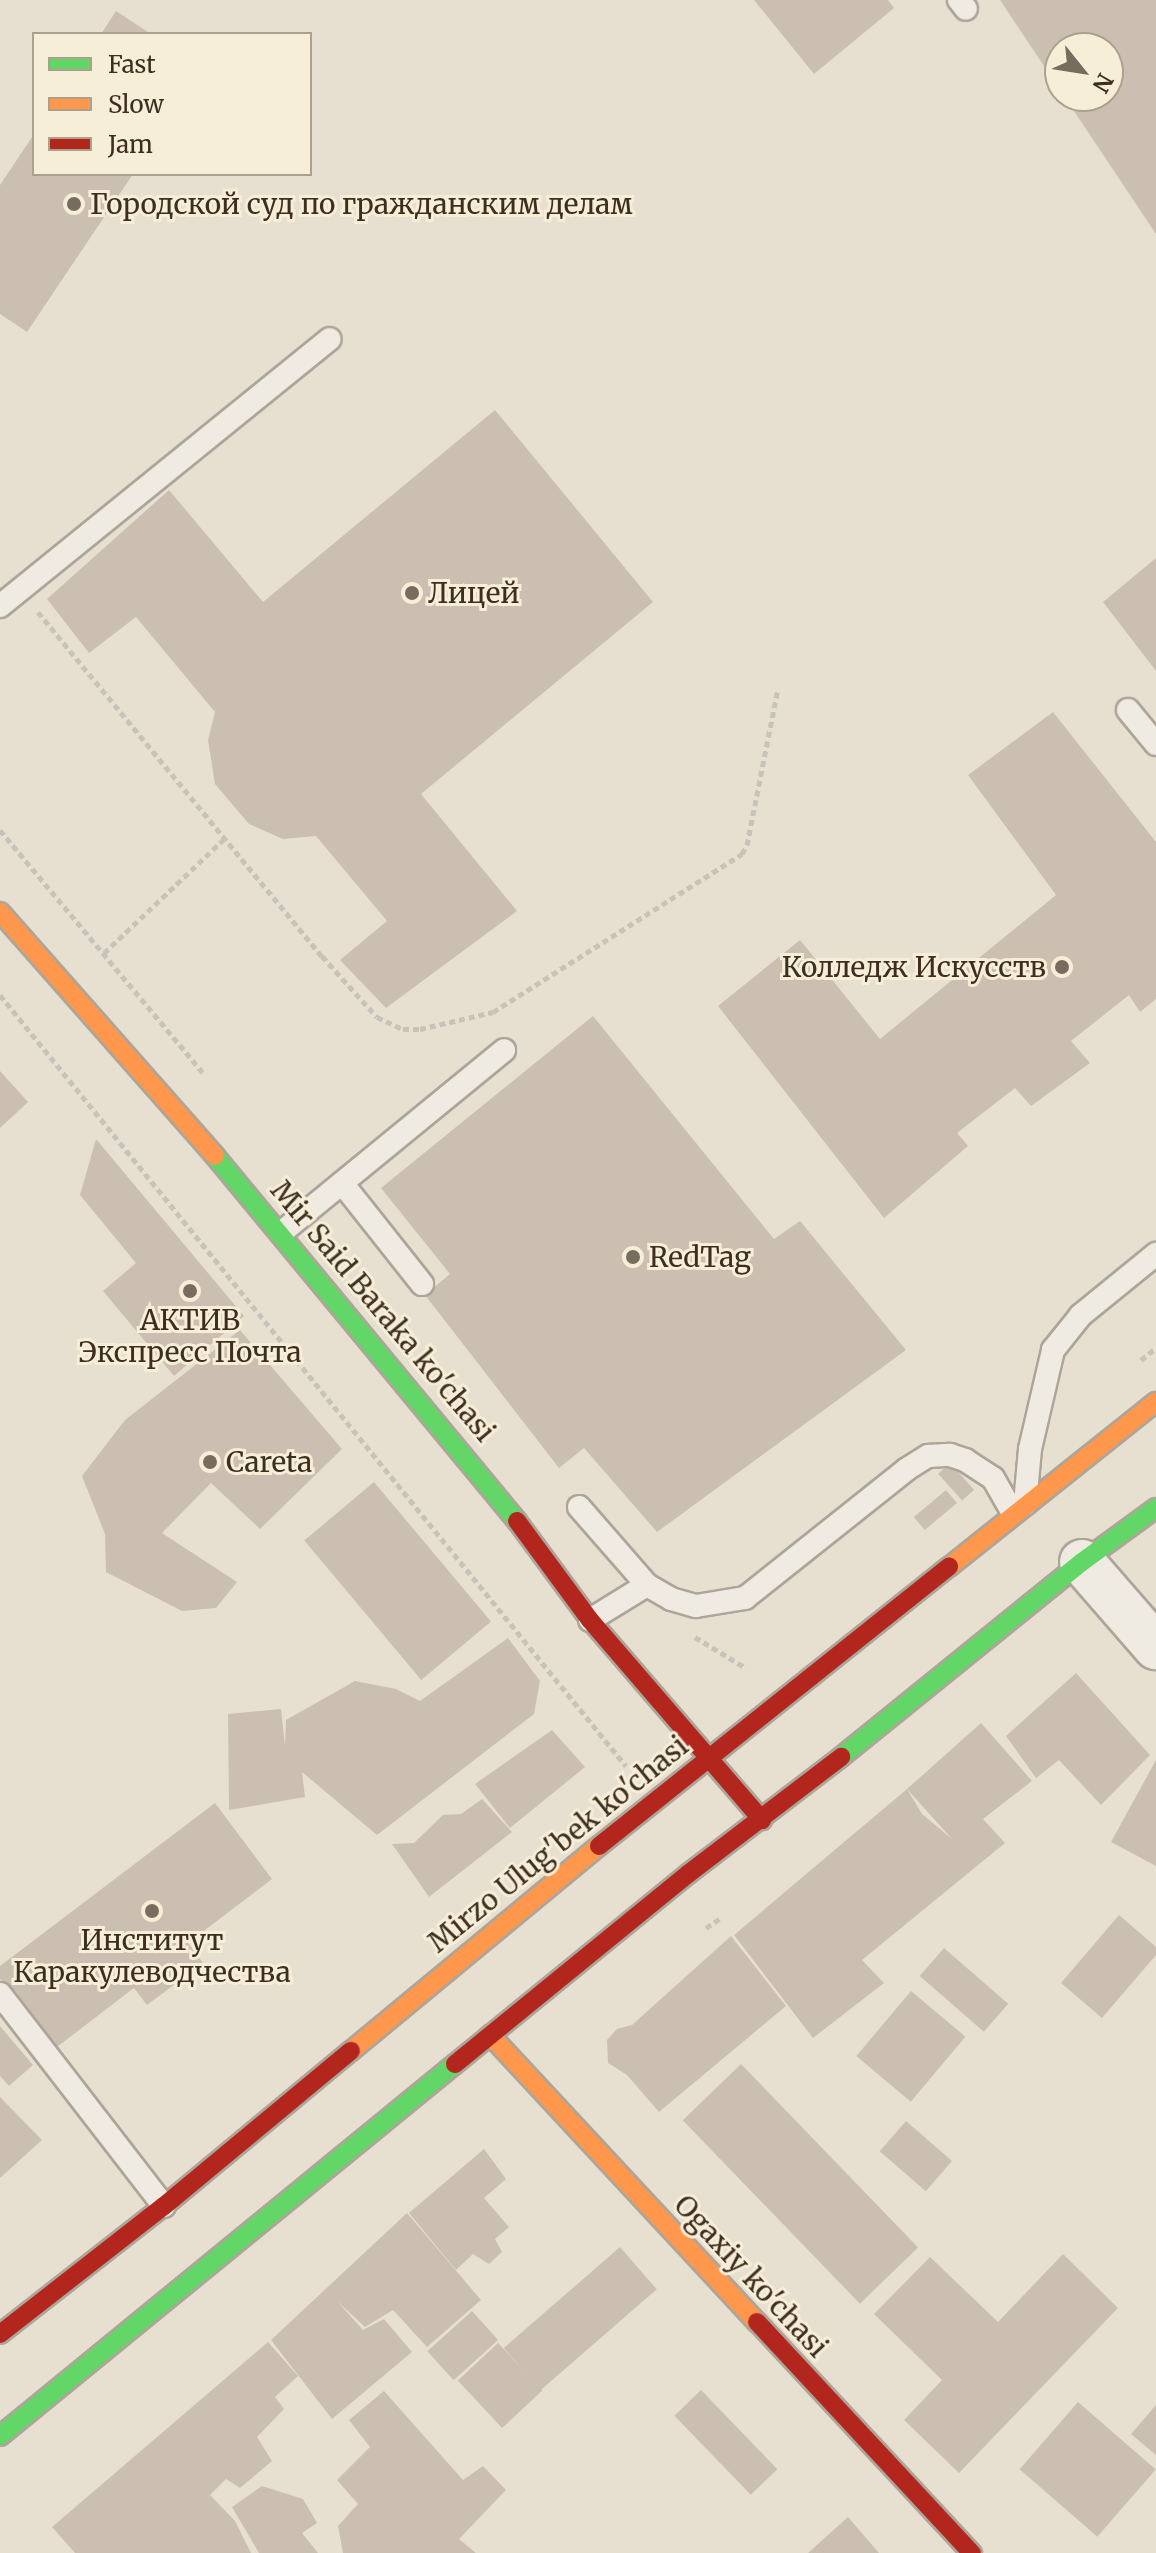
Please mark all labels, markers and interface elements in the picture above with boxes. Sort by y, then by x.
legend [32,32,312,176]
north arrow [1044,32,1124,112]
text: Fast [108,49,156,80]
text: N [1087,68,1120,98]
text: Slow [108,89,164,120]
text: Jam [108,129,153,160]
place label: Городской суд по гражданским делам [90,187,633,221]
marker: Городской суд по гражданским делам [65,195,83,213]
place label: Лицей [428,576,520,610]
marker: Лицей [403,584,421,602]
place label: Колледж Искусств [782,950,1046,984]
marker: Колледж Искусств [1053,958,1071,976]
street label: Mir Said Baraka ko'chasi [264,1174,502,1448]
place label: RedTag [649,1240,751,1274]
marker: RedTag [624,1248,642,1266]
marker: АКТИВ Экспресс Почта [181,1282,199,1300]
place label: АКТИВ Экспресс Почта [79,1303,301,1369]
place label: Careta [226,1445,312,1479]
marker: Careta [201,1453,219,1471]
street label: Mirzo Ulug'bek ko'chasi [421,1729,695,1959]
marker: Институт Каракулеводчества [143,1902,161,1920]
place label: Институт Каракулеводчества [13,1923,291,1989]
street label: Ogaxiy ko'chasi [667,2188,835,2364]

